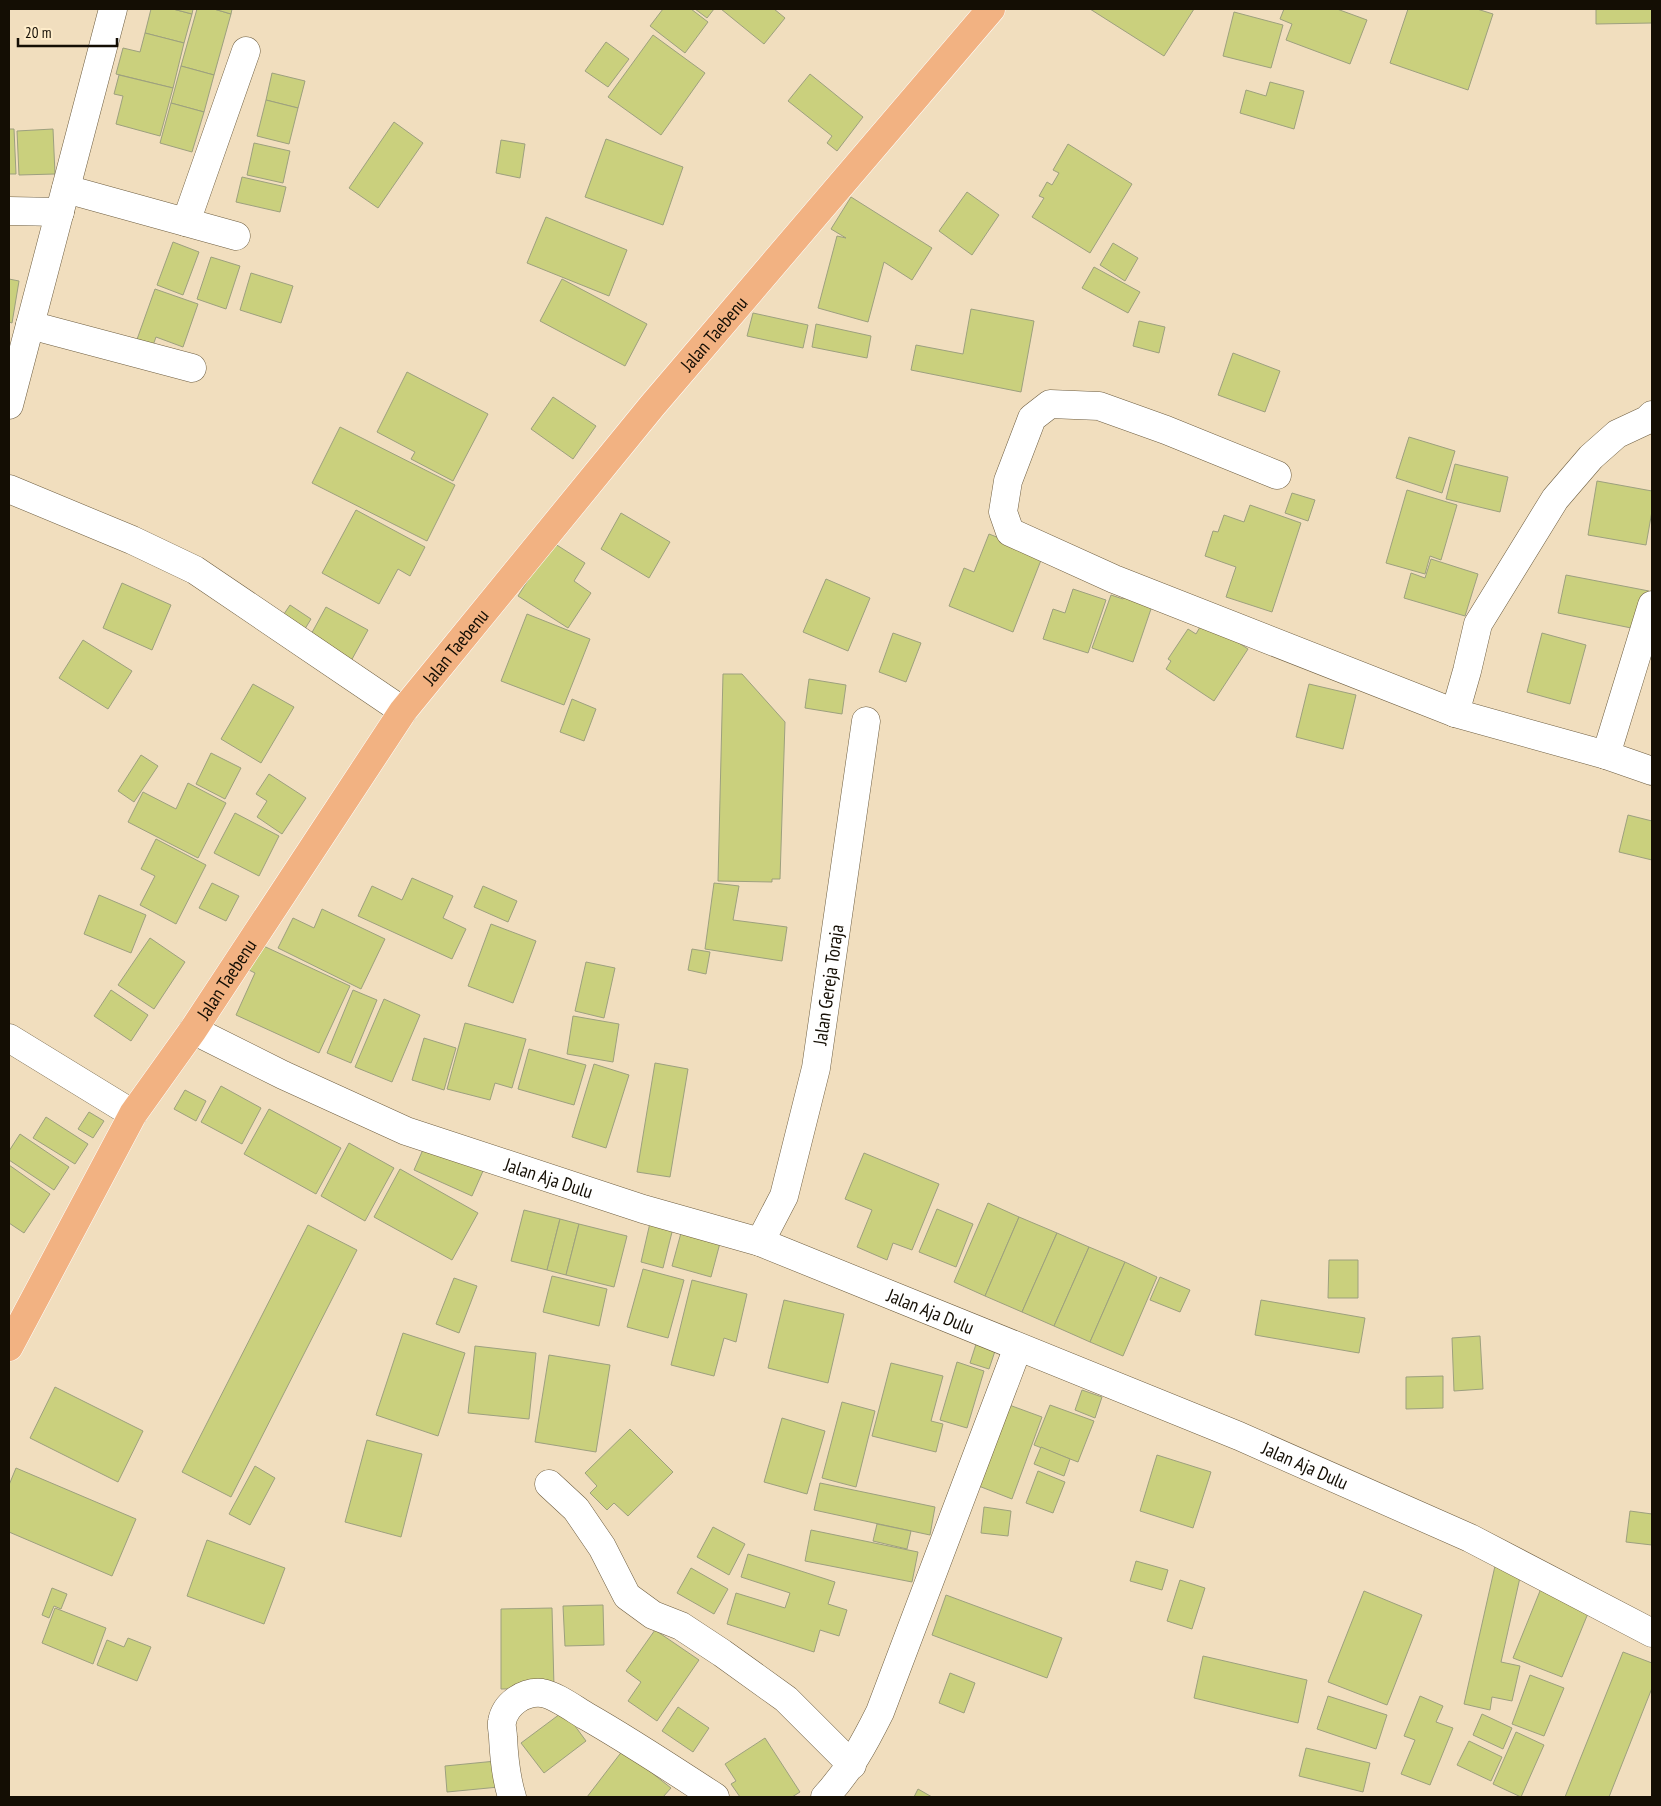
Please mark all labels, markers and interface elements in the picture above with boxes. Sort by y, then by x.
scale bar [18,15,116,47]
text: 20 m [25,23,51,42]
street label: Jalan Taebenu [674,291,753,377]
street label: Jalan Taebenu [417,604,494,690]
street label: Jalan Gereja Toraja [807,923,849,1047]
street label: Jalan Taebenu [191,935,262,1025]
street label: Jalan Aja Dulu [500,1152,596,1204]
street label: Jalan Aja Dulu [883,1282,978,1339]
street label: Jalan Aja Dulu [1257,1435,1352,1495]

